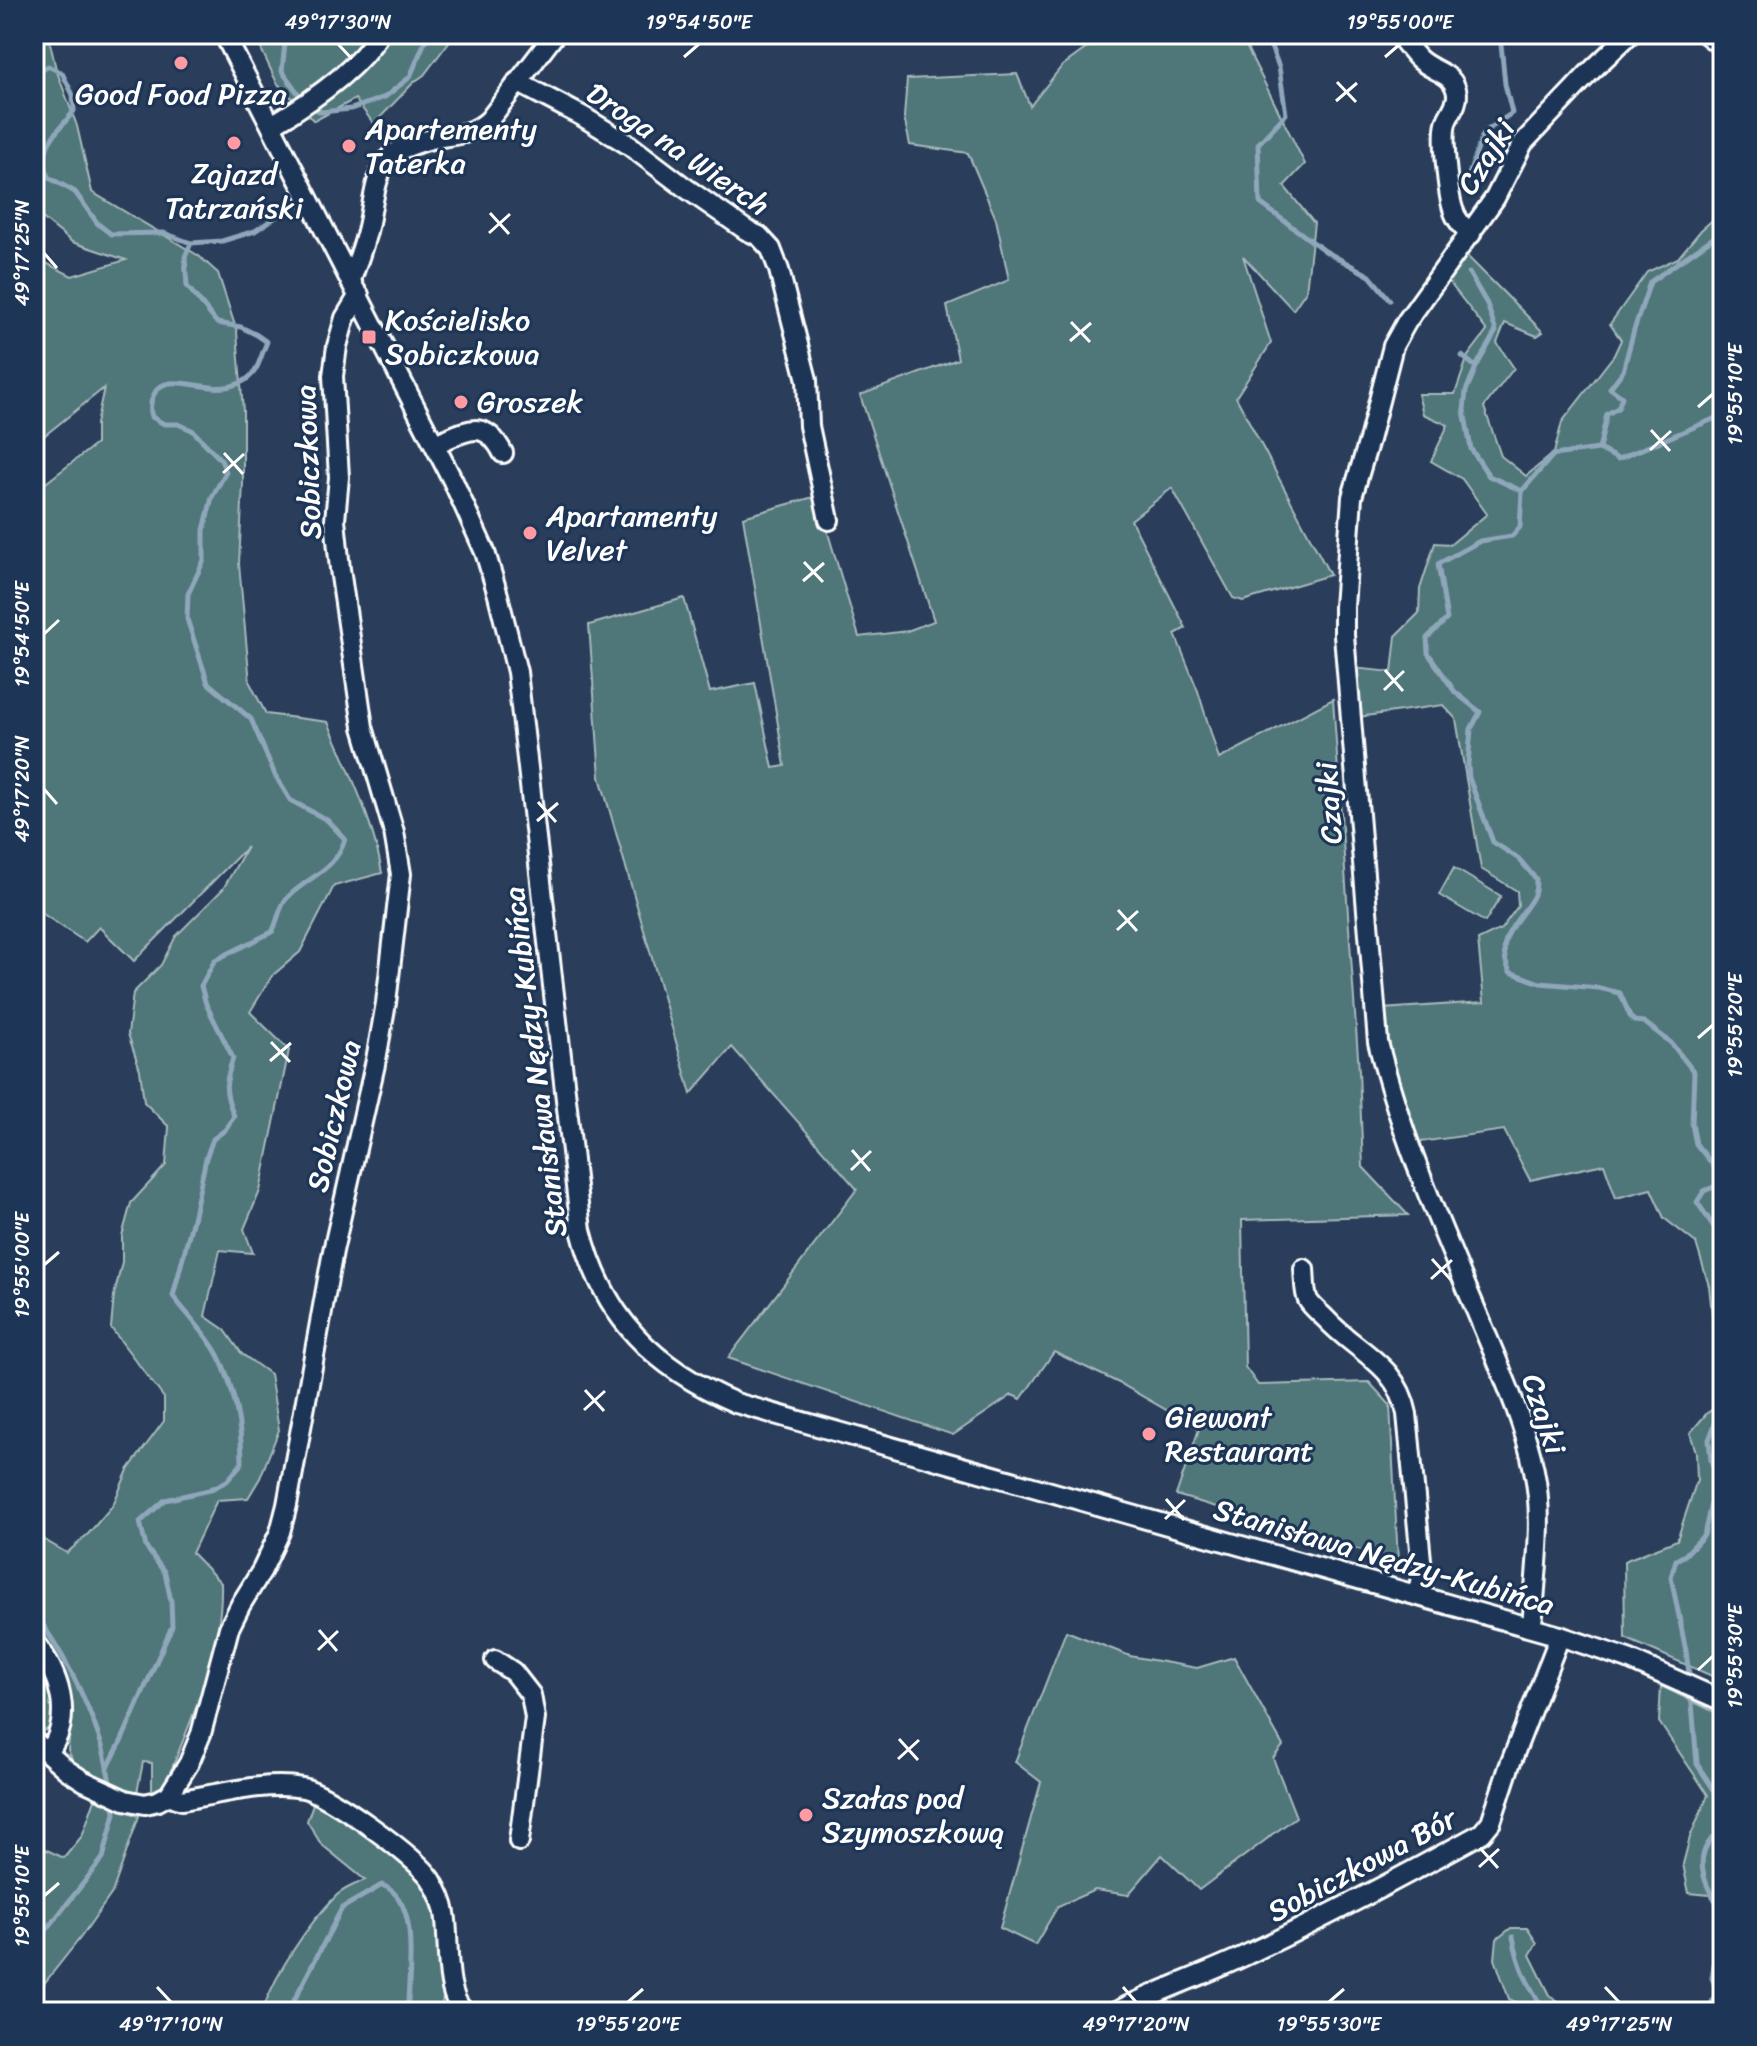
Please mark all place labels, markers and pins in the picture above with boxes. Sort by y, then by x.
marker: Good Food Pizza [172,54,190,72]
place label: Good Food Pizza [75,67,287,121]
place label: Apartementy Taterka [364,102,537,190]
marker: Zajazd Tatrzański [225,134,243,152]
marker: Apartementy Taterka [340,137,358,155]
place label: Zajazd Tatrzański [165,147,304,235]
place label: Kościelisko Sobiczkowa [385,293,540,381]
marker: Kościelisko Sobiczkowa [360,328,378,346]
place label: Groszek [477,375,584,429]
marker: Groszek [452,393,470,411]
place label: Apartamenty Velvet [545,489,718,577]
marker: Apartamenty Velvet [521,524,539,542]
place label: Giewont Restaurant [1165,1390,1313,1478]
marker: Giewont Restaurant [1140,1425,1158,1443]
place label: Szałas pod Szymoszkową [822,1771,1004,1859]
marker: Szałas pod Szymoszkową [797,1806,815,1824]

